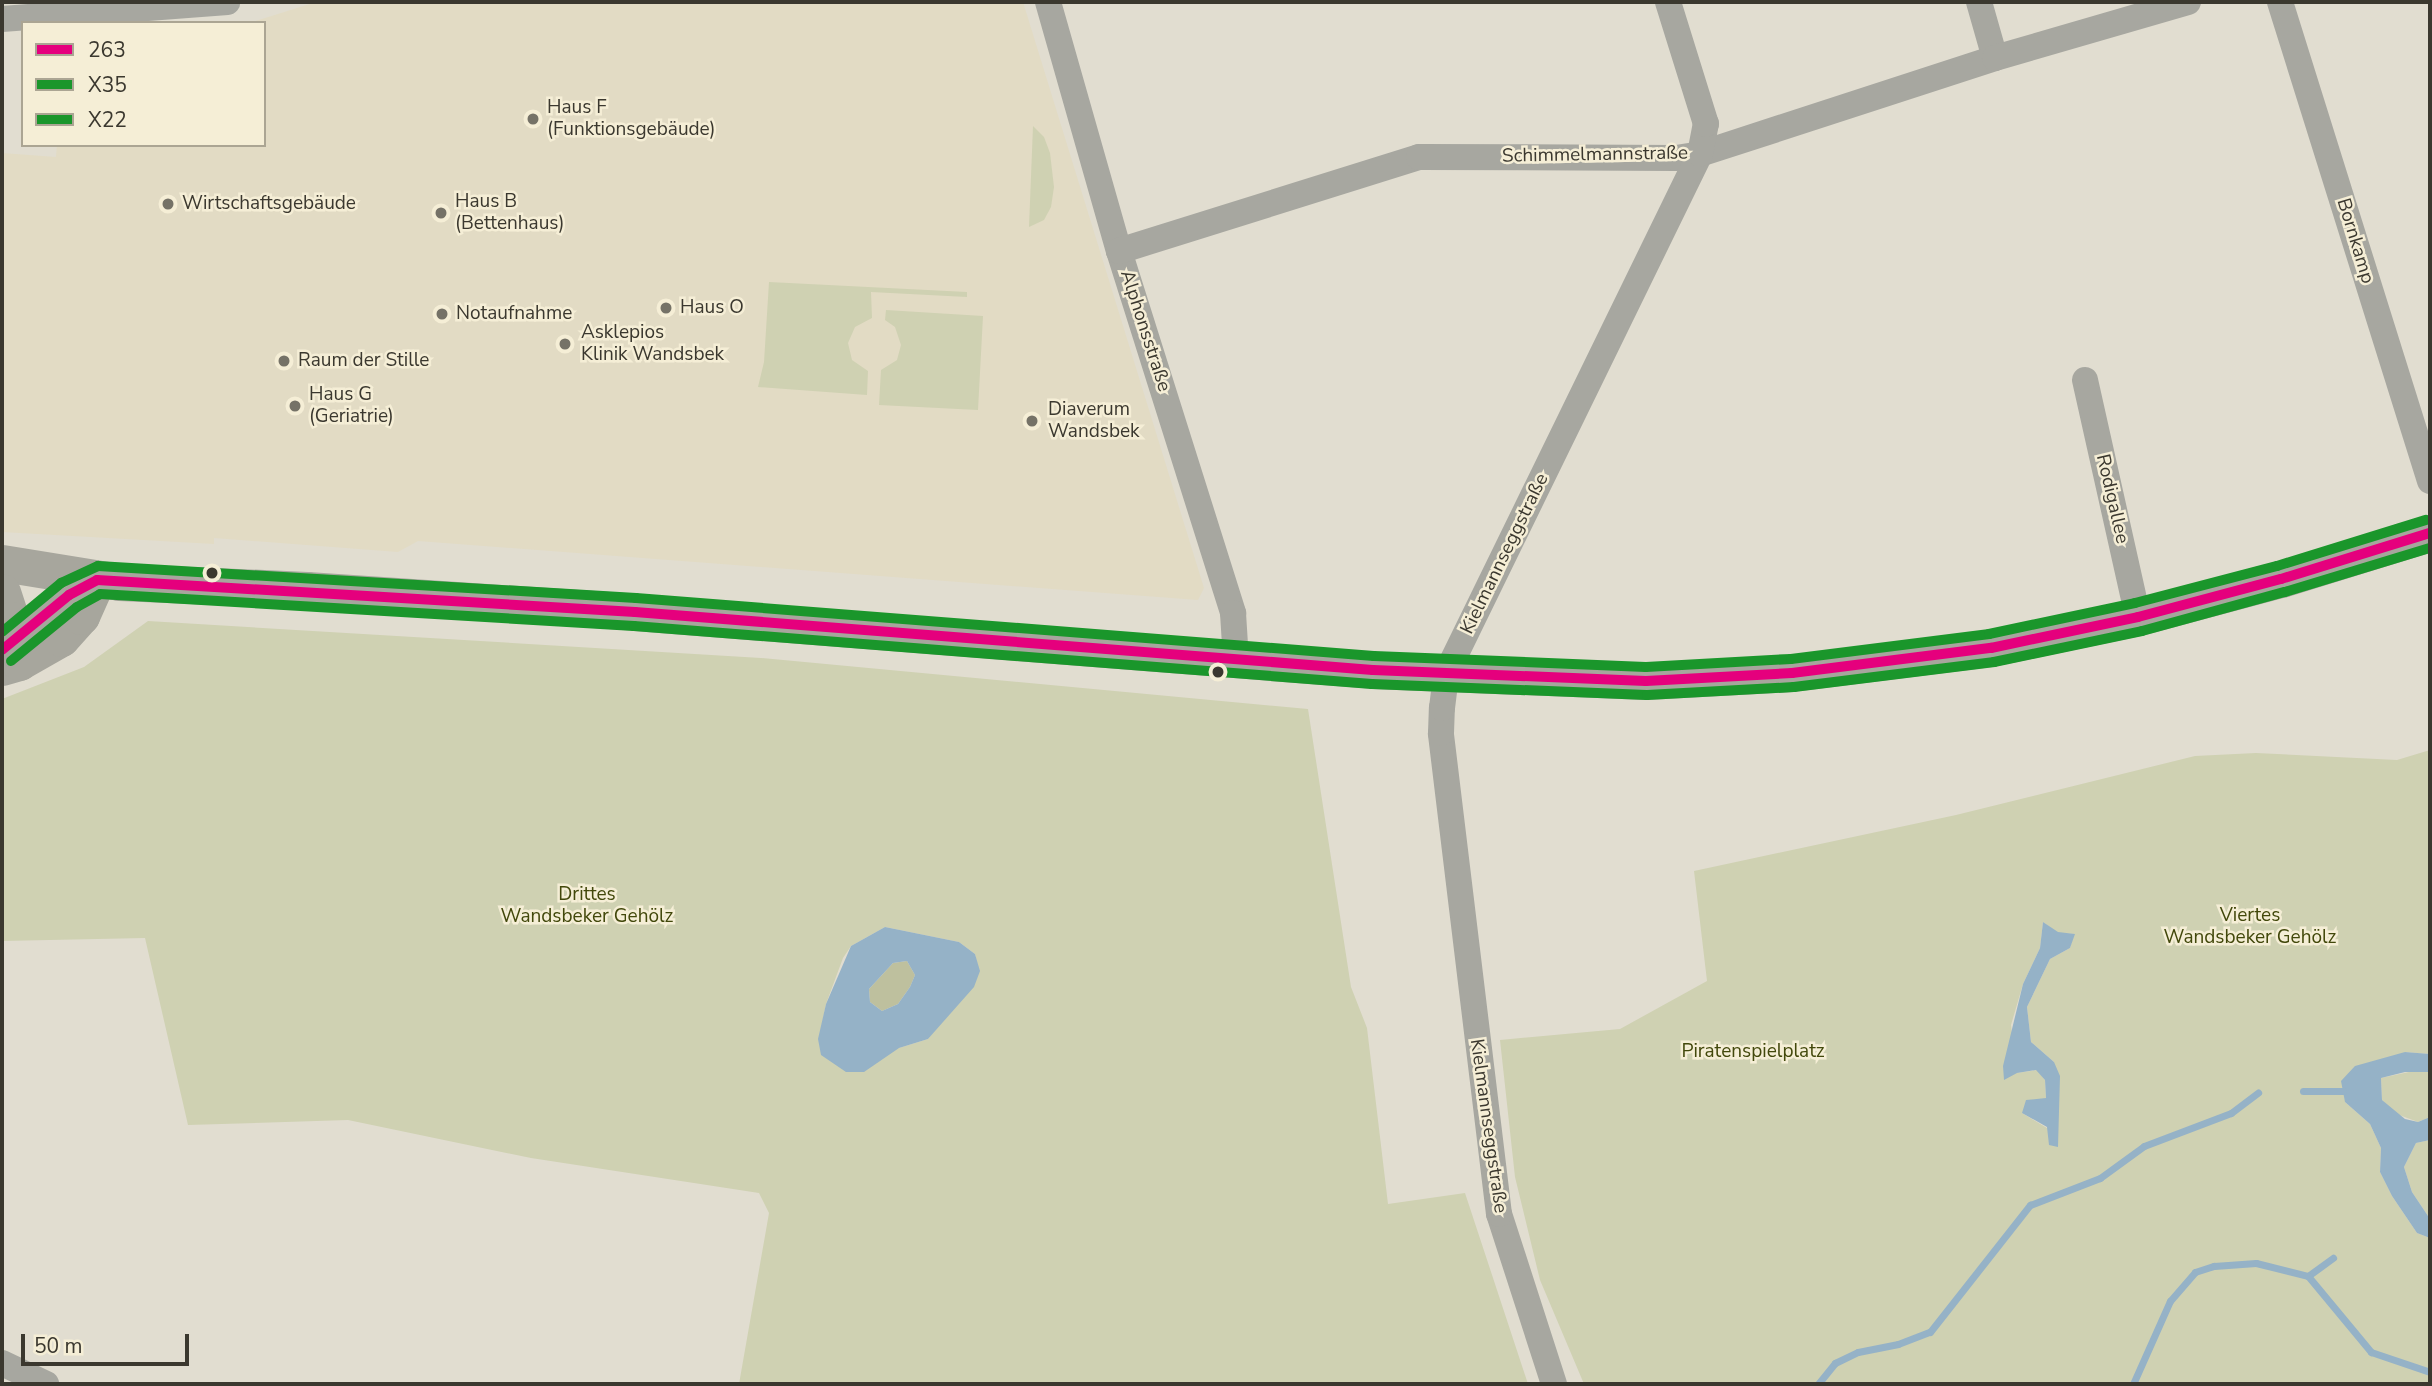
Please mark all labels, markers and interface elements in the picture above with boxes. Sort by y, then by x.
legend [21,21,266,147]
text: 263 [88,36,126,64]
text: X35 [88,71,127,99]
place label: Haus F (Funktionsgebäude) [547,97,716,141]
text: X22 [88,106,127,134]
marker: Haus F (Funktionsgebäude) [525,111,541,127]
street label: Schimmelmannstraße [1502,142,1688,168]
place label: Haus B (Bettenhaus) [455,191,565,235]
place label: Wirtschaftsgebäude [182,193,356,215]
marker: Wirtschaftsgebäude [160,196,176,212]
street label: Bornkamp [2331,196,2379,286]
marker: Haus B (Bettenhaus) [433,205,449,221]
street label: Alphonsstraße [1115,268,1175,394]
place label: Haus O [680,297,744,319]
marker: Haus O [658,300,674,316]
place label: Notaufnahme [456,303,572,325]
marker: Notaufnahme [434,306,450,322]
place label: Asklepios Klinik Wandsbek [581,322,724,366]
marker: Asklepios Klinik Wandsbek [555,334,575,354]
place label: Raum der Stille [298,350,429,372]
marker: Raum der Stille [276,353,292,369]
place label: Haus G (Geriatrie) [309,384,394,428]
marker: Haus G (Geriatrie) [287,398,303,414]
place label: Diaverum Wandsbek [1048,399,1140,443]
marker: Diaverum Wandsbek [1022,411,1042,431]
street label: Rodigallee [2091,452,2133,546]
street label: Kielmannseggstraße [1456,470,1554,638]
unlabelled marker [205,566,219,580]
unlabelled marker [1211,665,1225,679]
park label: Drittes Wandsbeker Gehölz [501,884,673,928]
park label: Viertes Wandsbeker Gehölz [2164,905,2336,949]
street label: Kielmannseggstraße [1464,1037,1512,1215]
park label: Piratenspielplatz [1681,1041,1825,1063]
scale bar [24,1320,192,1364]
text: 50 m [34,1332,83,1360]

